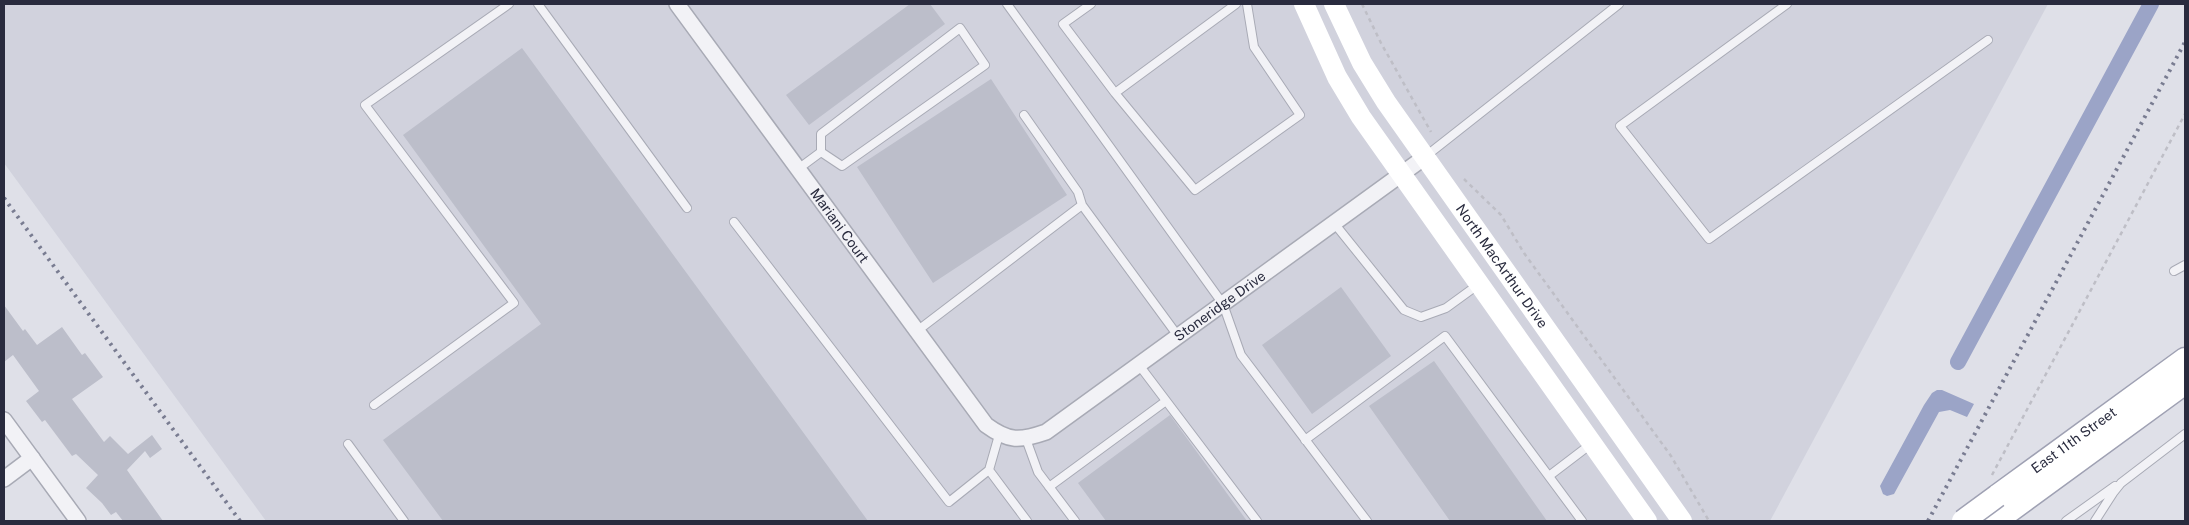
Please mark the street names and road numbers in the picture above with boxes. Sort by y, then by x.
street label: Mariani Court [807,185,872,266]
street label: North MacArthur Drive [1453,201,1551,331]
street label: Stoneridge Drive [1171,267,1269,344]
street label: East 11th Street [2028,404,2119,476]

